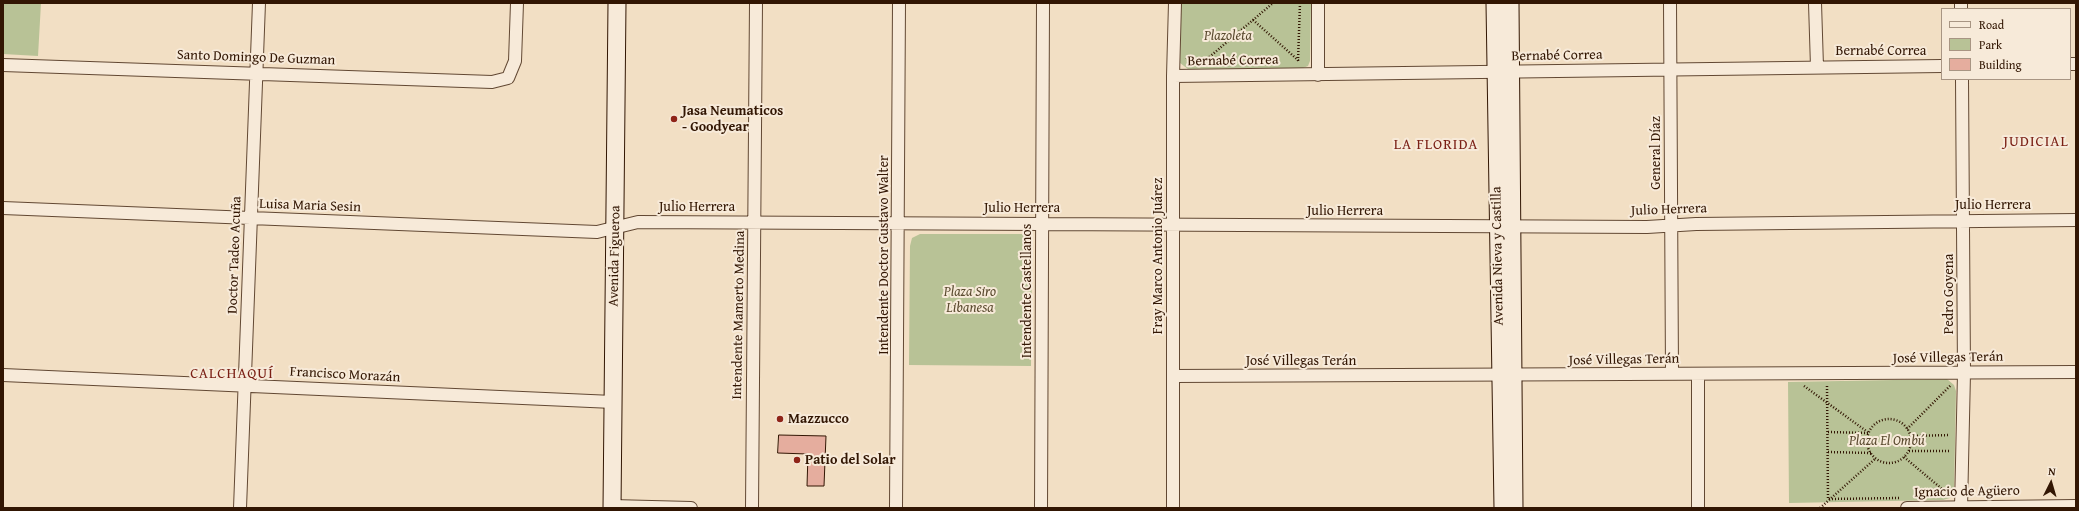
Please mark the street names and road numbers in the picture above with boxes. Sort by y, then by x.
street label: Bernabé Correa [1836,43,1926,59]
street label: Santo Domingo De Guzman [176,47,336,69]
street label: Bernabé Correa [1511,47,1603,65]
street label: Bernabé Correa [1187,52,1279,70]
street label: General Díaz [1648,116,1664,190]
street label: Intendente Doctor Gustavo Walter [876,155,892,355]
street label: Fray Marco Antonio Juárez [1150,178,1166,334]
street label: Avenida Nieva y Castilla [1488,186,1508,326]
street label: Doctor Tadeo Acuña [225,196,245,314]
street label: Luisa Maria Sesin [259,196,361,216]
street label: Julio Herrera [1955,197,2031,213]
street label: Julio Herrera [659,199,735,215]
street label: Julio Herrera [984,200,1060,216]
street label: Julio Herrera [1631,200,1707,220]
street label: Julio Herrera [1307,203,1383,219]
street label: Avenida Figueroa [606,205,624,307]
street label: Intendente Castellanos [1019,224,1035,358]
street label: Intendente Mamerto Medina [729,230,749,400]
street label: Pedro Goyena [1941,254,1957,334]
street label: José Villegas Terán [1893,349,2003,367]
street label: José Villegas Terán [1569,351,1679,369]
street label: José Villegas Terán [1246,353,1356,369]
street label: Francisco Morazán [289,364,401,386]
street label: Ignacio de Agüero [1914,483,2020,501]

